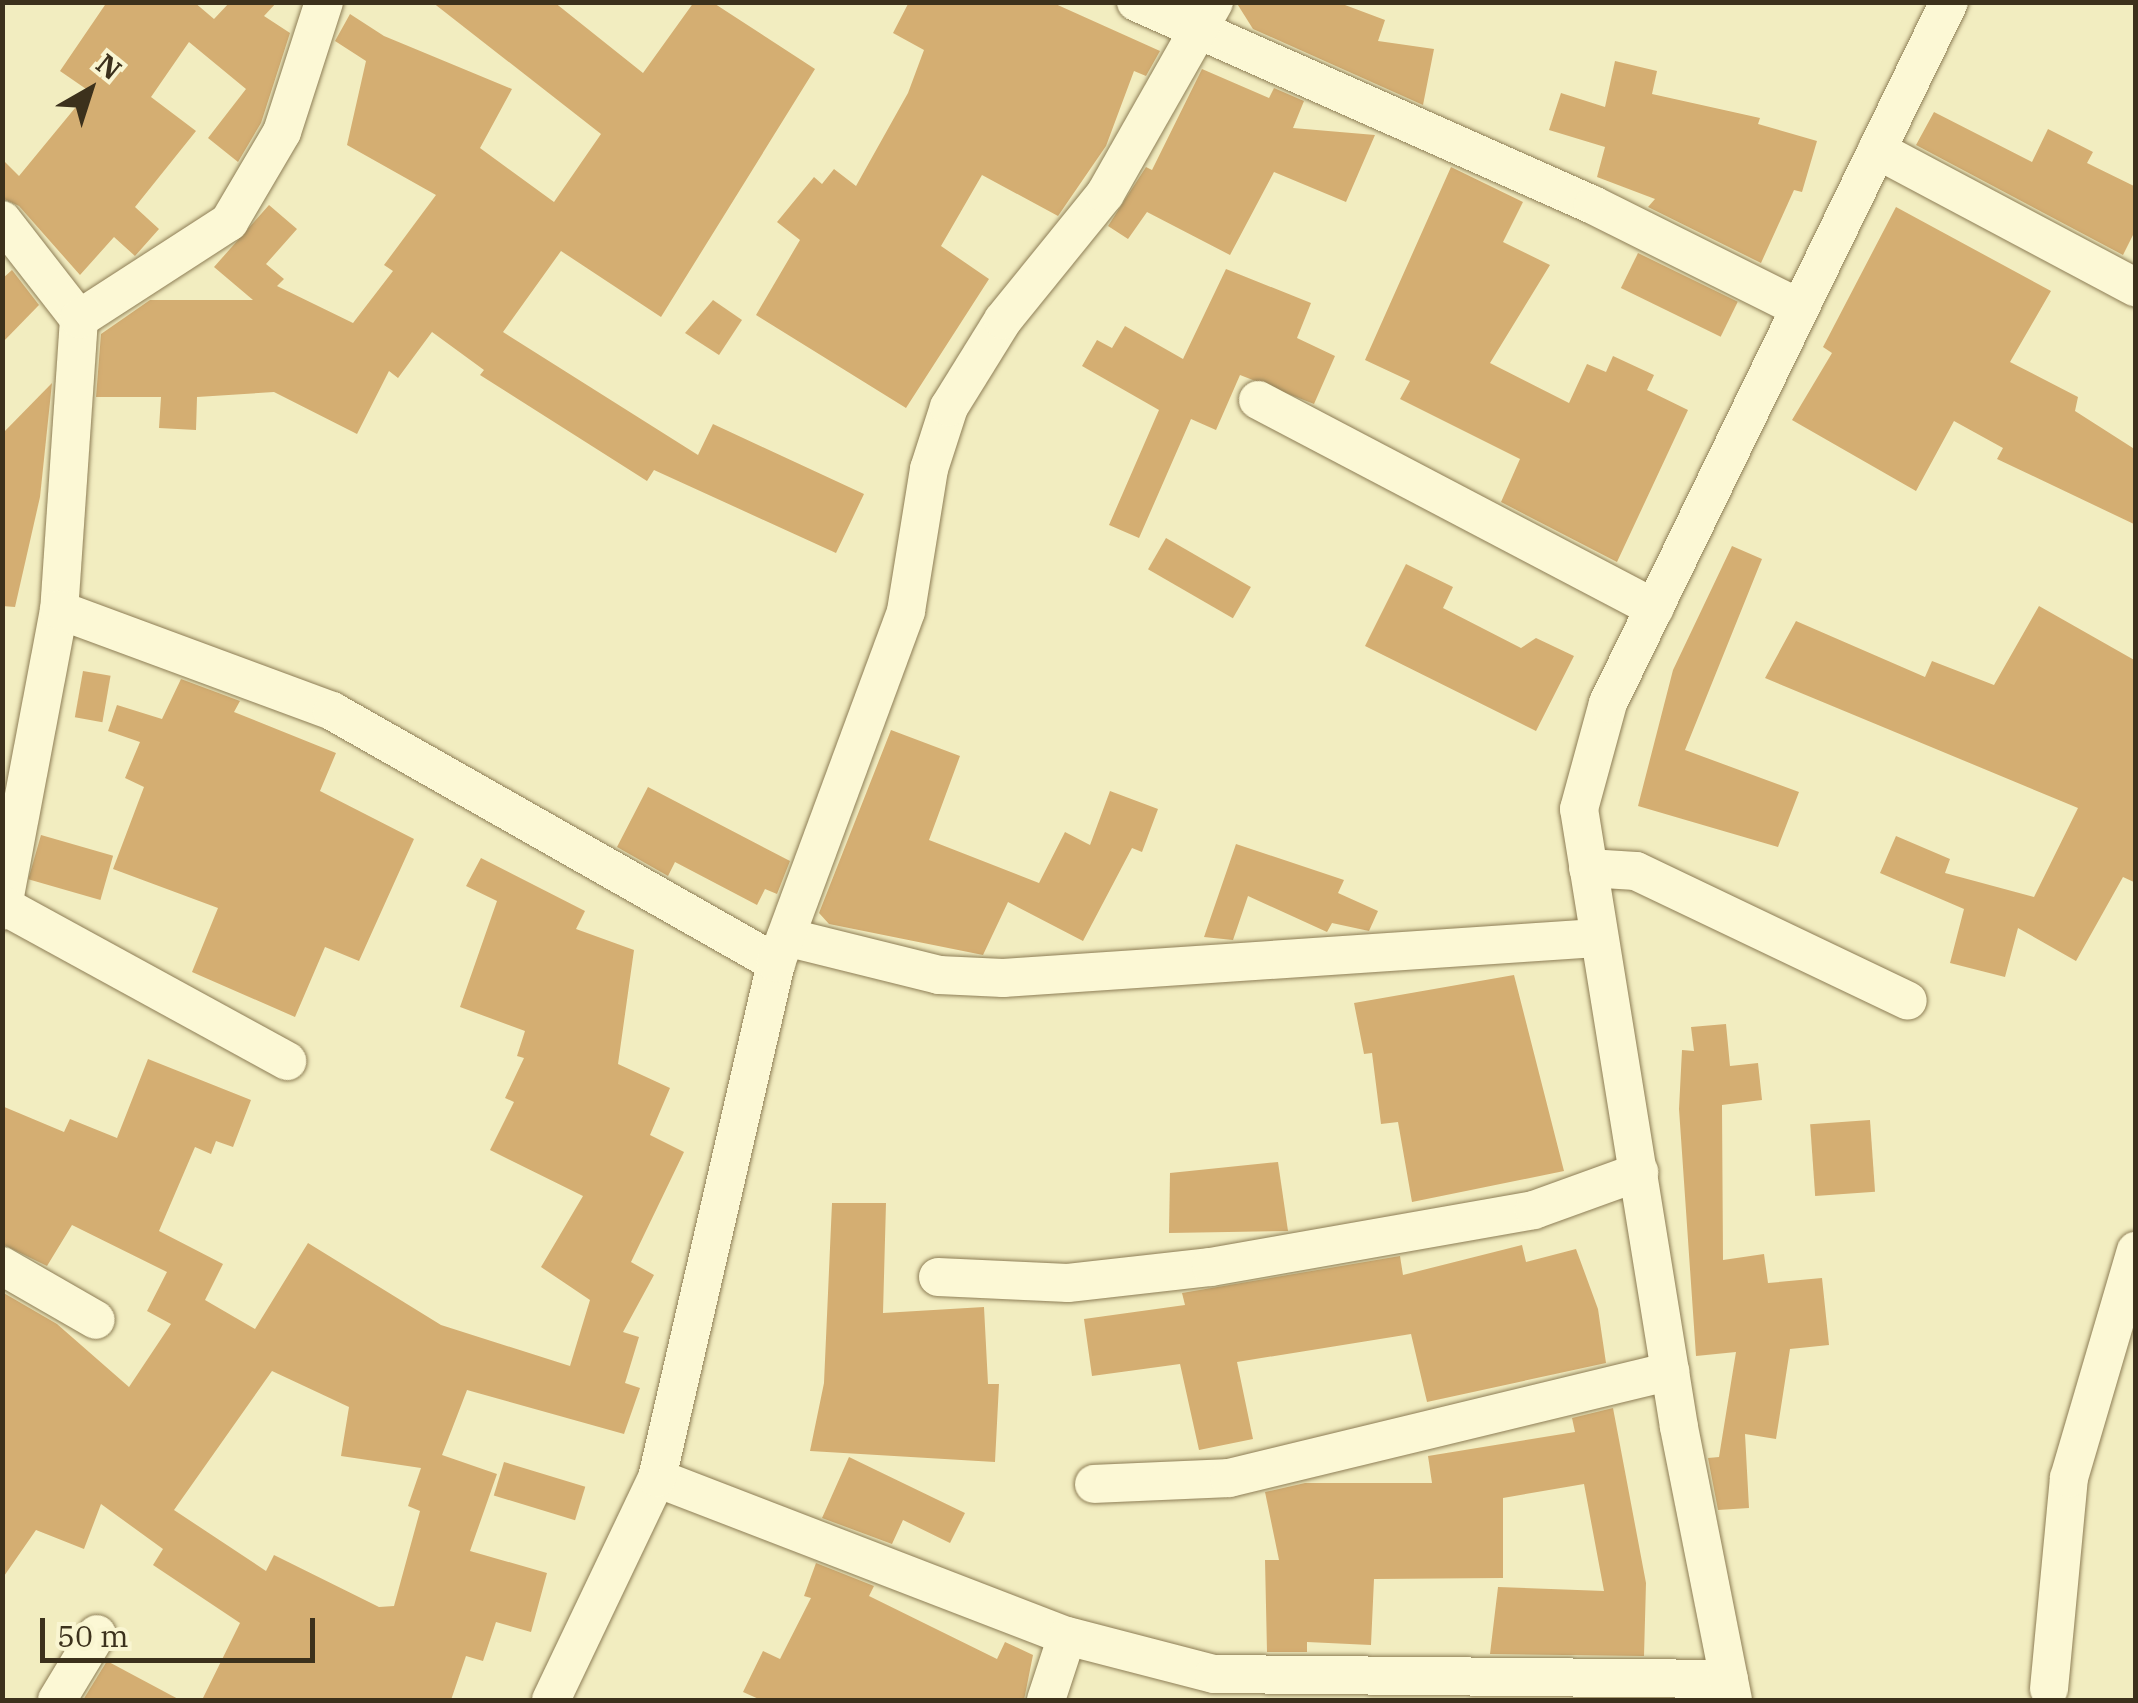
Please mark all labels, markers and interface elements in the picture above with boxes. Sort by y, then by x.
north arrow [40,40,140,140]
text: N [89,45,129,88]
scale bar [45,1598,320,1660]
text: 50 m [57,1616,129,1655]

